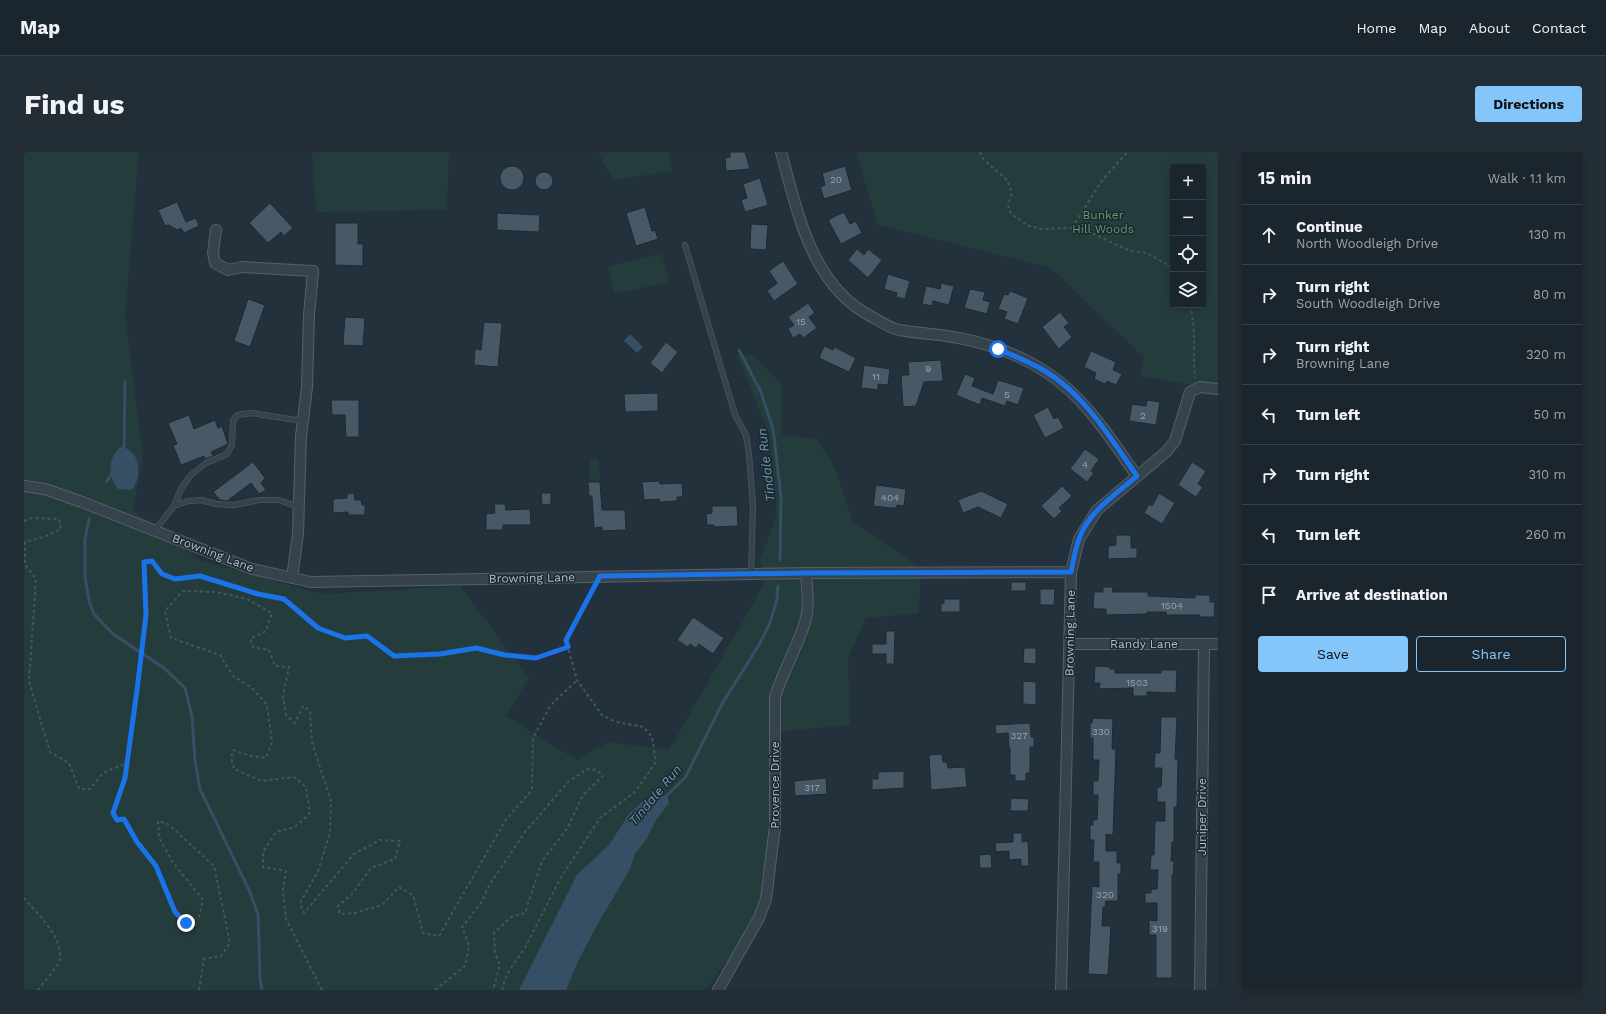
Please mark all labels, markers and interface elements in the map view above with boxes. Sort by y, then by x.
text: Map [20,16,60,39]
text: Home [1356,20,1396,36]
text: Map [1418,20,1447,36]
text: About [1469,20,1510,36]
text: Contact [1532,20,1586,36]
button: Directions [1475,86,1582,122]
text: Find us [24,88,124,121]
map controls [1170,164,1206,308]
button: + [1170,164,1206,200]
text: 15 min [1258,168,1312,188]
text: Walk · 1.1 km [1488,171,1566,186]
house number: 20 [830,174,842,185]
button: − [1170,200,1206,236]
park label: Bunker Hill Woods [1072,208,1134,236]
text: Continue [1296,218,1363,236]
icon: ahead [1258,224,1280,246]
text: 130 m [1528,227,1566,242]
button: locate [1170,236,1206,272]
text: North Woodleigh Drive [1296,236,1438,251]
button: layers [1170,272,1206,308]
text: Turn right [1296,278,1369,296]
icon: right [1258,284,1280,306]
text: 80 m [1533,287,1566,302]
text: South Woodleigh Drive [1296,296,1440,311]
house number: 15 [796,316,806,327]
text: Turn right [1296,338,1369,356]
route start [989,340,1007,358]
icon: right [1258,344,1280,366]
text: 320 m [1526,347,1566,362]
text: Browning Lane [1296,356,1390,371]
house number: 9 [925,363,931,374]
house number: 11 [872,371,880,382]
house number: 5 [1004,389,1010,400]
icon: left [1258,404,1280,426]
text: Turn left [1296,406,1360,424]
text: 50 m [1534,407,1566,422]
house number: 2 [1140,410,1146,421]
water label: Tindale Run [754,427,778,503]
house number: 4 [1082,459,1088,470]
icon: right [1258,464,1280,486]
text: Turn right [1296,466,1369,484]
text: 310 m [1528,467,1566,482]
house number: 404 [881,492,899,503]
icon: left [1258,524,1280,546]
text: Turn left [1296,526,1360,544]
text: 260 m [1526,527,1566,542]
street label: Browning Lane [170,531,256,575]
street label: Browning Lane [489,570,575,586]
icon: arrive [1258,584,1280,606]
text: Arrive at destination [1296,586,1448,604]
street label: Browning Lane [1062,590,1078,676]
house number: 1504 [1161,600,1183,611]
button: Save [1258,636,1408,672]
button: Share [1416,636,1566,672]
street label: Randy Lane [1110,637,1178,651]
house number: 1503 [1126,677,1148,688]
house number: 330 [1092,726,1110,737]
house number: 327 [1010,730,1028,741]
street label: Provence Drive [768,741,782,829]
water label: Tindale Run [625,762,685,828]
street label: Juniper Drive [1195,778,1209,856]
house number: 317 [804,782,820,793]
house number: 320 [1096,889,1114,900]
route end [177,914,195,932]
house number: 319 [1152,923,1168,934]

